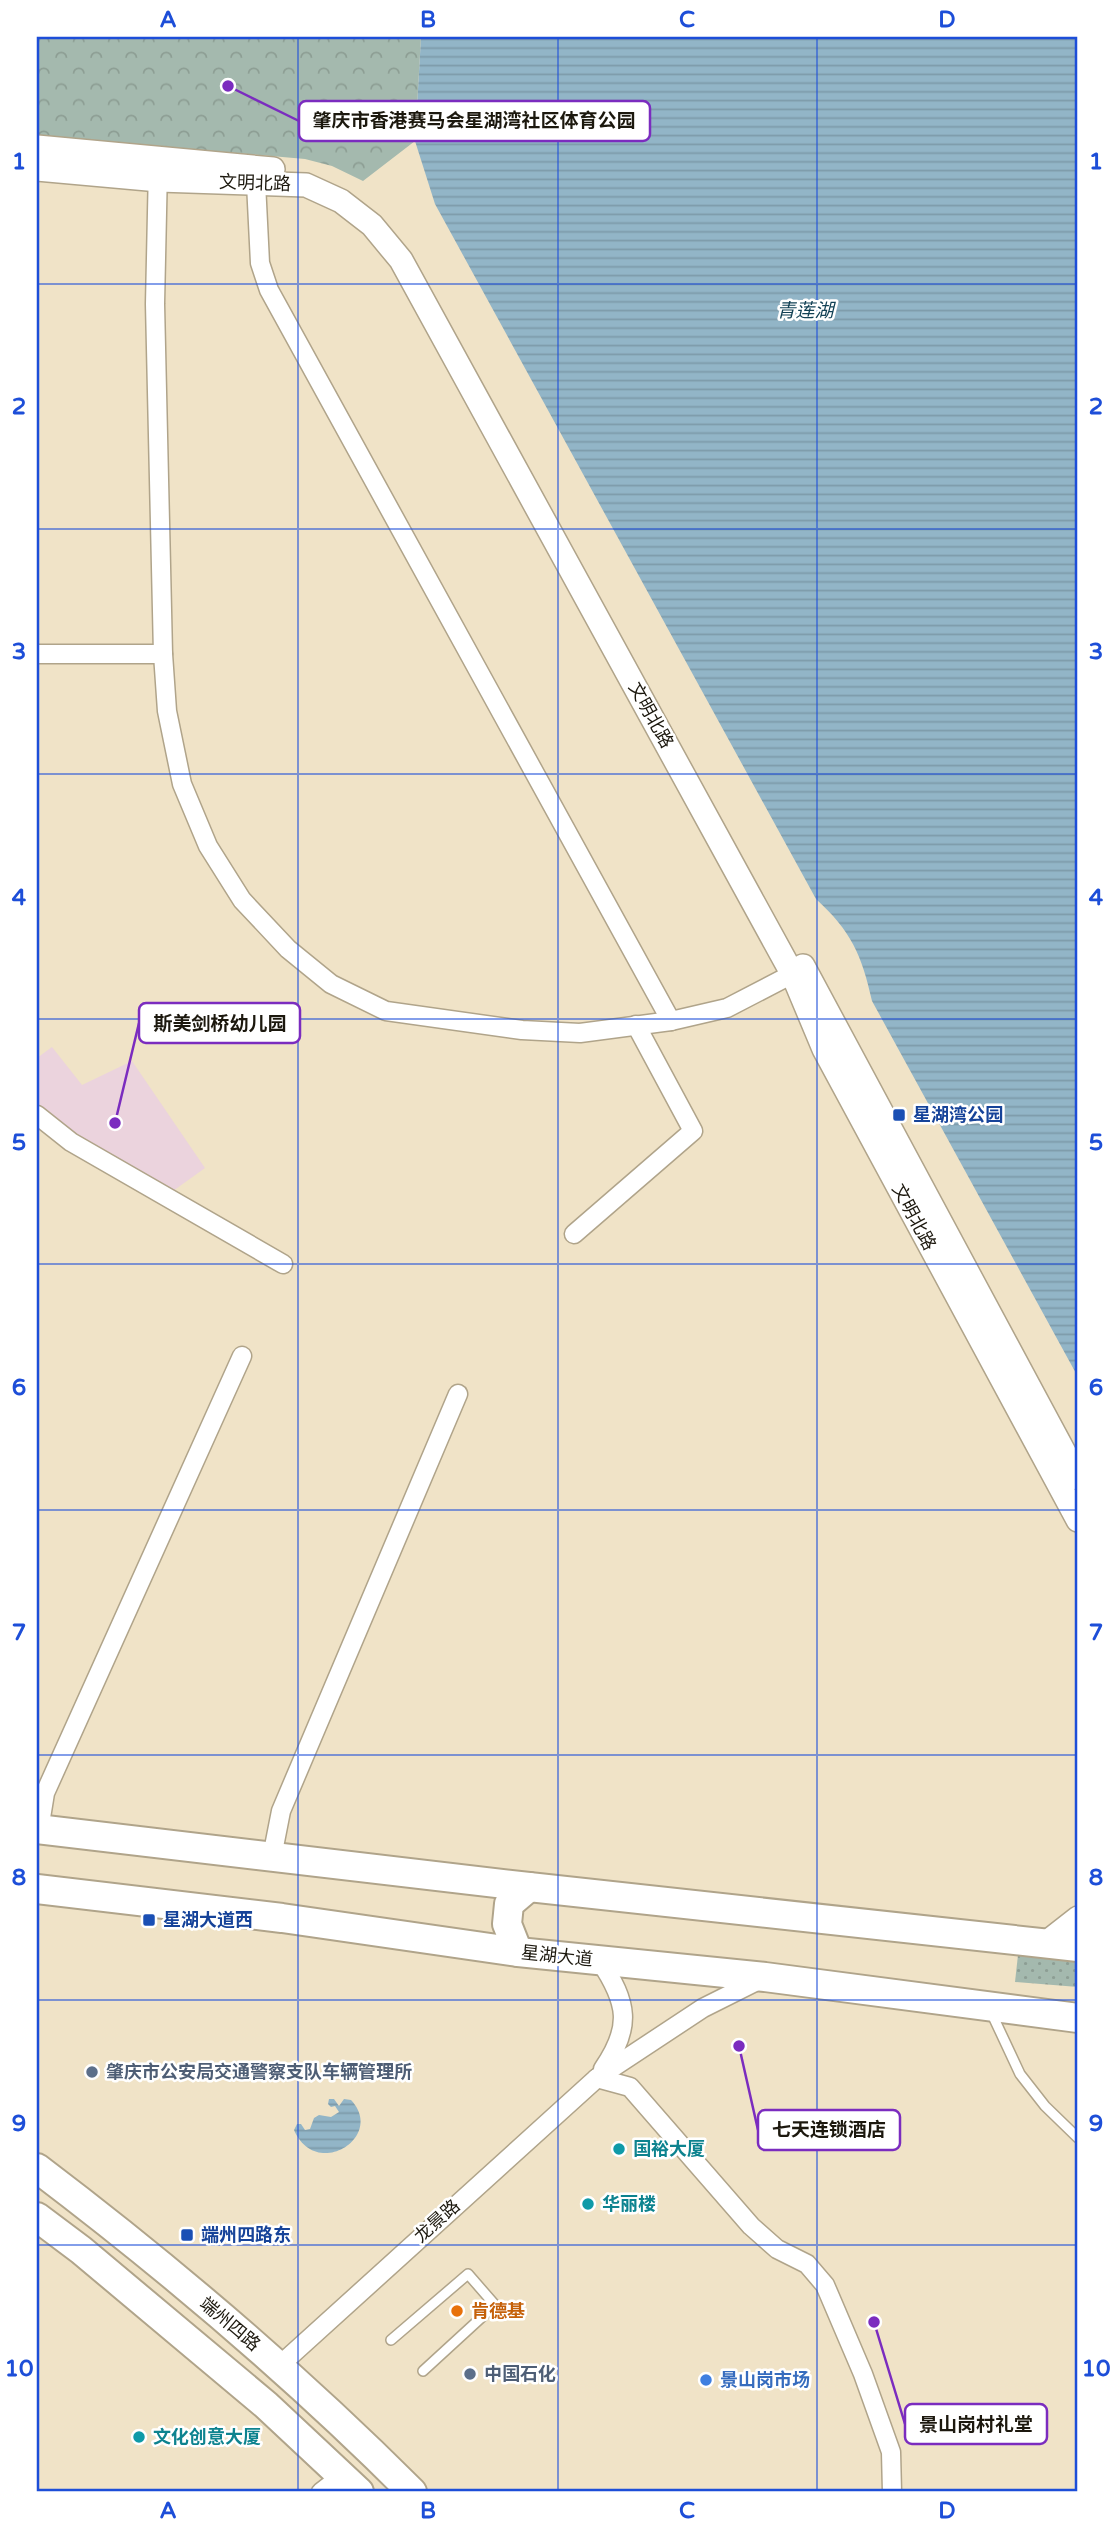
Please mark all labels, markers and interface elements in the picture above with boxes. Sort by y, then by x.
text: A [159,6,177,34]
text: B [420,6,436,34]
text: C [679,6,695,34]
text: D [938,6,956,34]
callout: 肇庆市香港赛马会星湖湾社区体育公园 [299,101,650,141]
text: 肇庆市香港赛马会星湖湾社区体育公园 [312,110,636,132]
text: 1 [12,148,26,176]
text: 1 [1089,148,1103,176]
street label: 文明北路 [219,171,291,195]
water label: 青莲湖 [776,300,836,322]
text: 2 [12,393,26,421]
text: 2 [1089,393,1103,421]
text: 3 [12,638,26,666]
text: 3 [1089,638,1103,666]
street label: 文明北路 [624,678,678,752]
text: 4 [12,884,27,912]
text: 4 [1089,884,1104,912]
callout: 斯美剑桥幼儿园 [139,1003,300,1043]
text: 斯美剑桥幼儿园 [153,1013,287,1035]
place label: 星湖湾公园 [913,1104,1003,1126]
marker: 星湖湾公园 [891,1107,907,1123]
text: 5 [12,1129,26,1157]
text: 5 [1089,1129,1103,1157]
street label: 文明北路 [887,1180,941,1254]
text: 6 [12,1374,26,1402]
text: 6 [1089,1374,1103,1402]
text: 7 [12,1619,26,1647]
text: 7 [1089,1619,1103,1647]
text: 8 [12,1864,26,1892]
text: 8 [1089,1864,1103,1892]
place label: 星湖大道西 [163,1909,253,1931]
marker: 星湖大道西 [141,1912,157,1928]
street label: 星湖大道 [520,1941,594,1971]
place label: 肇庆市公安局交通警察支队车辆管理所 [106,2061,412,2083]
marker: 肇庆市公安局交通警察支队车辆管理所 [84,2064,100,2080]
text: 9 [12,2110,26,2138]
callout: 七天连锁酒店 [758,2110,900,2150]
text: 9 [1089,2110,1103,2138]
text: 七天连锁酒店 [772,2119,886,2141]
place label: 国裕大厦 [633,2138,705,2160]
marker: 国裕大厦 [611,2141,627,2157]
place label: 华丽楼 [602,2193,656,2215]
street label: 龙景路 [410,2195,464,2247]
marker: 华丽楼 [580,2196,596,2212]
place label: 端州四路东 [201,2224,291,2246]
marker: 端州四路东 [179,2227,195,2243]
street label: 端州四路 [195,2292,265,2356]
place label: 肯德基 [471,2300,525,2322]
marker: 肯德基 [449,2303,465,2319]
text: 10 [5,2355,33,2383]
text: 10 [1082,2355,1110,2383]
place label: 中国石化 [484,2363,556,2385]
marker: 中国石化 [462,2366,478,2382]
place label: 景山岗市场 [720,2369,810,2391]
marker: 景山岗市场 [698,2372,714,2388]
callout: 景山岗村礼堂 [905,2404,1047,2444]
text: 景山岗村礼堂 [919,2414,1033,2436]
place label: 文化创意大厦 [153,2426,261,2448]
marker: 文化创意大厦 [131,2429,147,2445]
text: A [159,2497,177,2525]
text: B [420,2497,436,2525]
text: C [679,2497,695,2525]
text: D [938,2497,956,2525]

